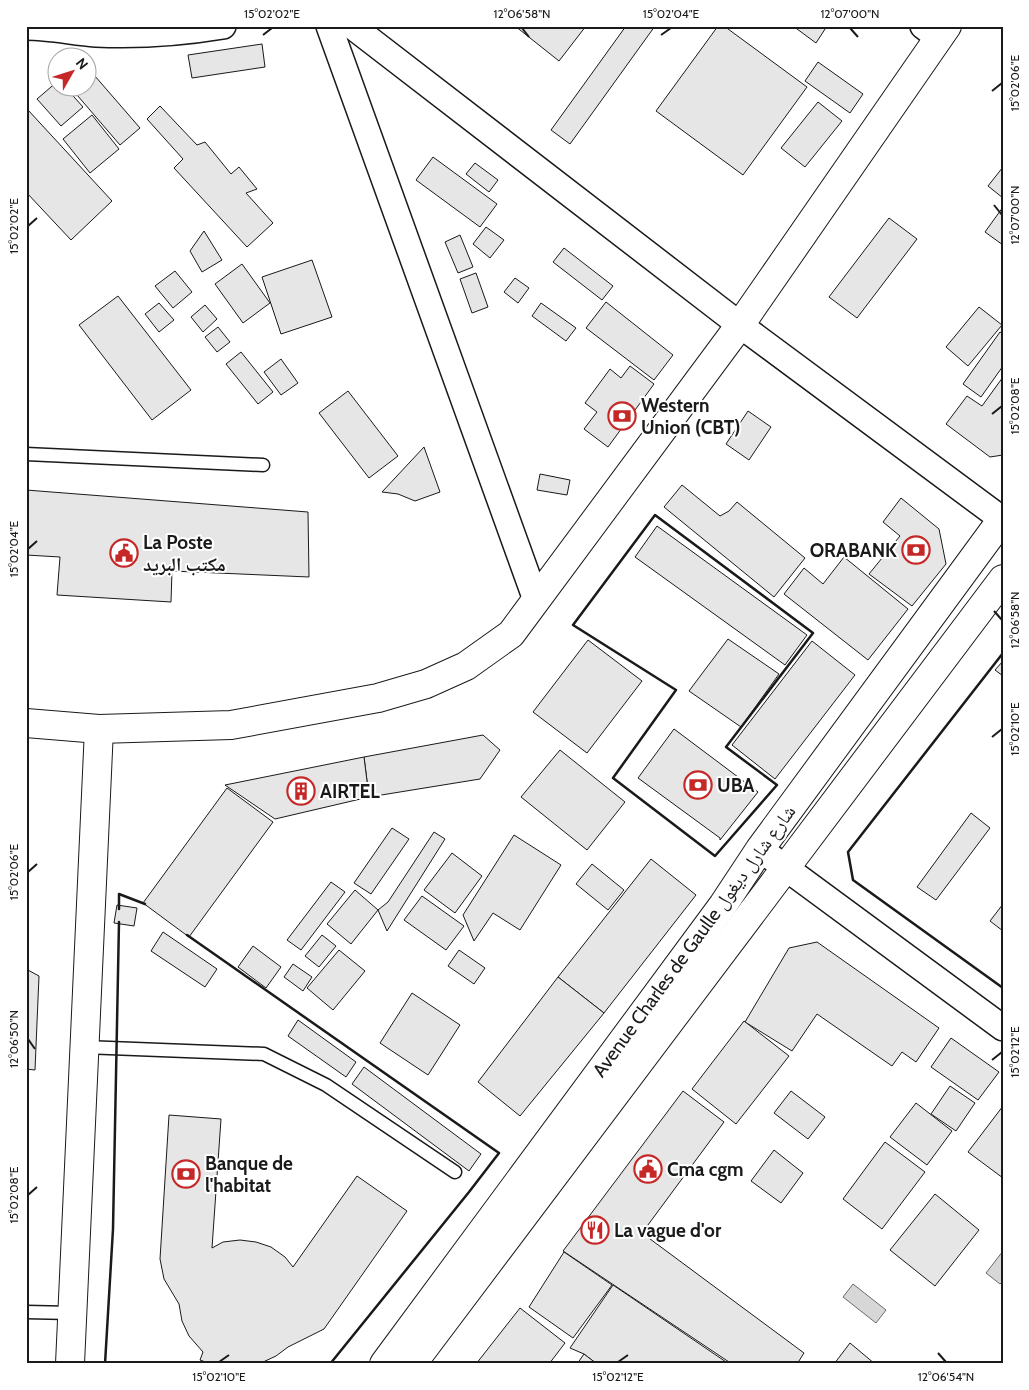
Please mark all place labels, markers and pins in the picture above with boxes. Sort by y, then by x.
place label: Western Union (CBT) [641,394,741,439]
bank icon: Western Union (CBT) [607,401,637,431]
place label: La Poste مكتب البريد [143,531,226,576]
bank icon: ORABANK [901,535,931,565]
public building icon: La Poste مكتب البريد [109,538,139,568]
place label: ORABANK [810,539,897,562]
bank icon: UBA [683,770,713,800]
place label: UBA [717,774,755,797]
building icon: AIRTEL [286,776,316,806]
place label: AIRTEL [320,780,380,803]
place label: Banque de l'habitat [205,1152,293,1197]
public building icon: Cma cgm [633,1154,663,1184]
place label: Cma cgm [667,1158,744,1181]
bank icon: Banque de l'habitat [171,1159,201,1189]
restaurant icon: La vague d'or [580,1215,610,1245]
place label: La vague d'or [614,1219,722,1242]

